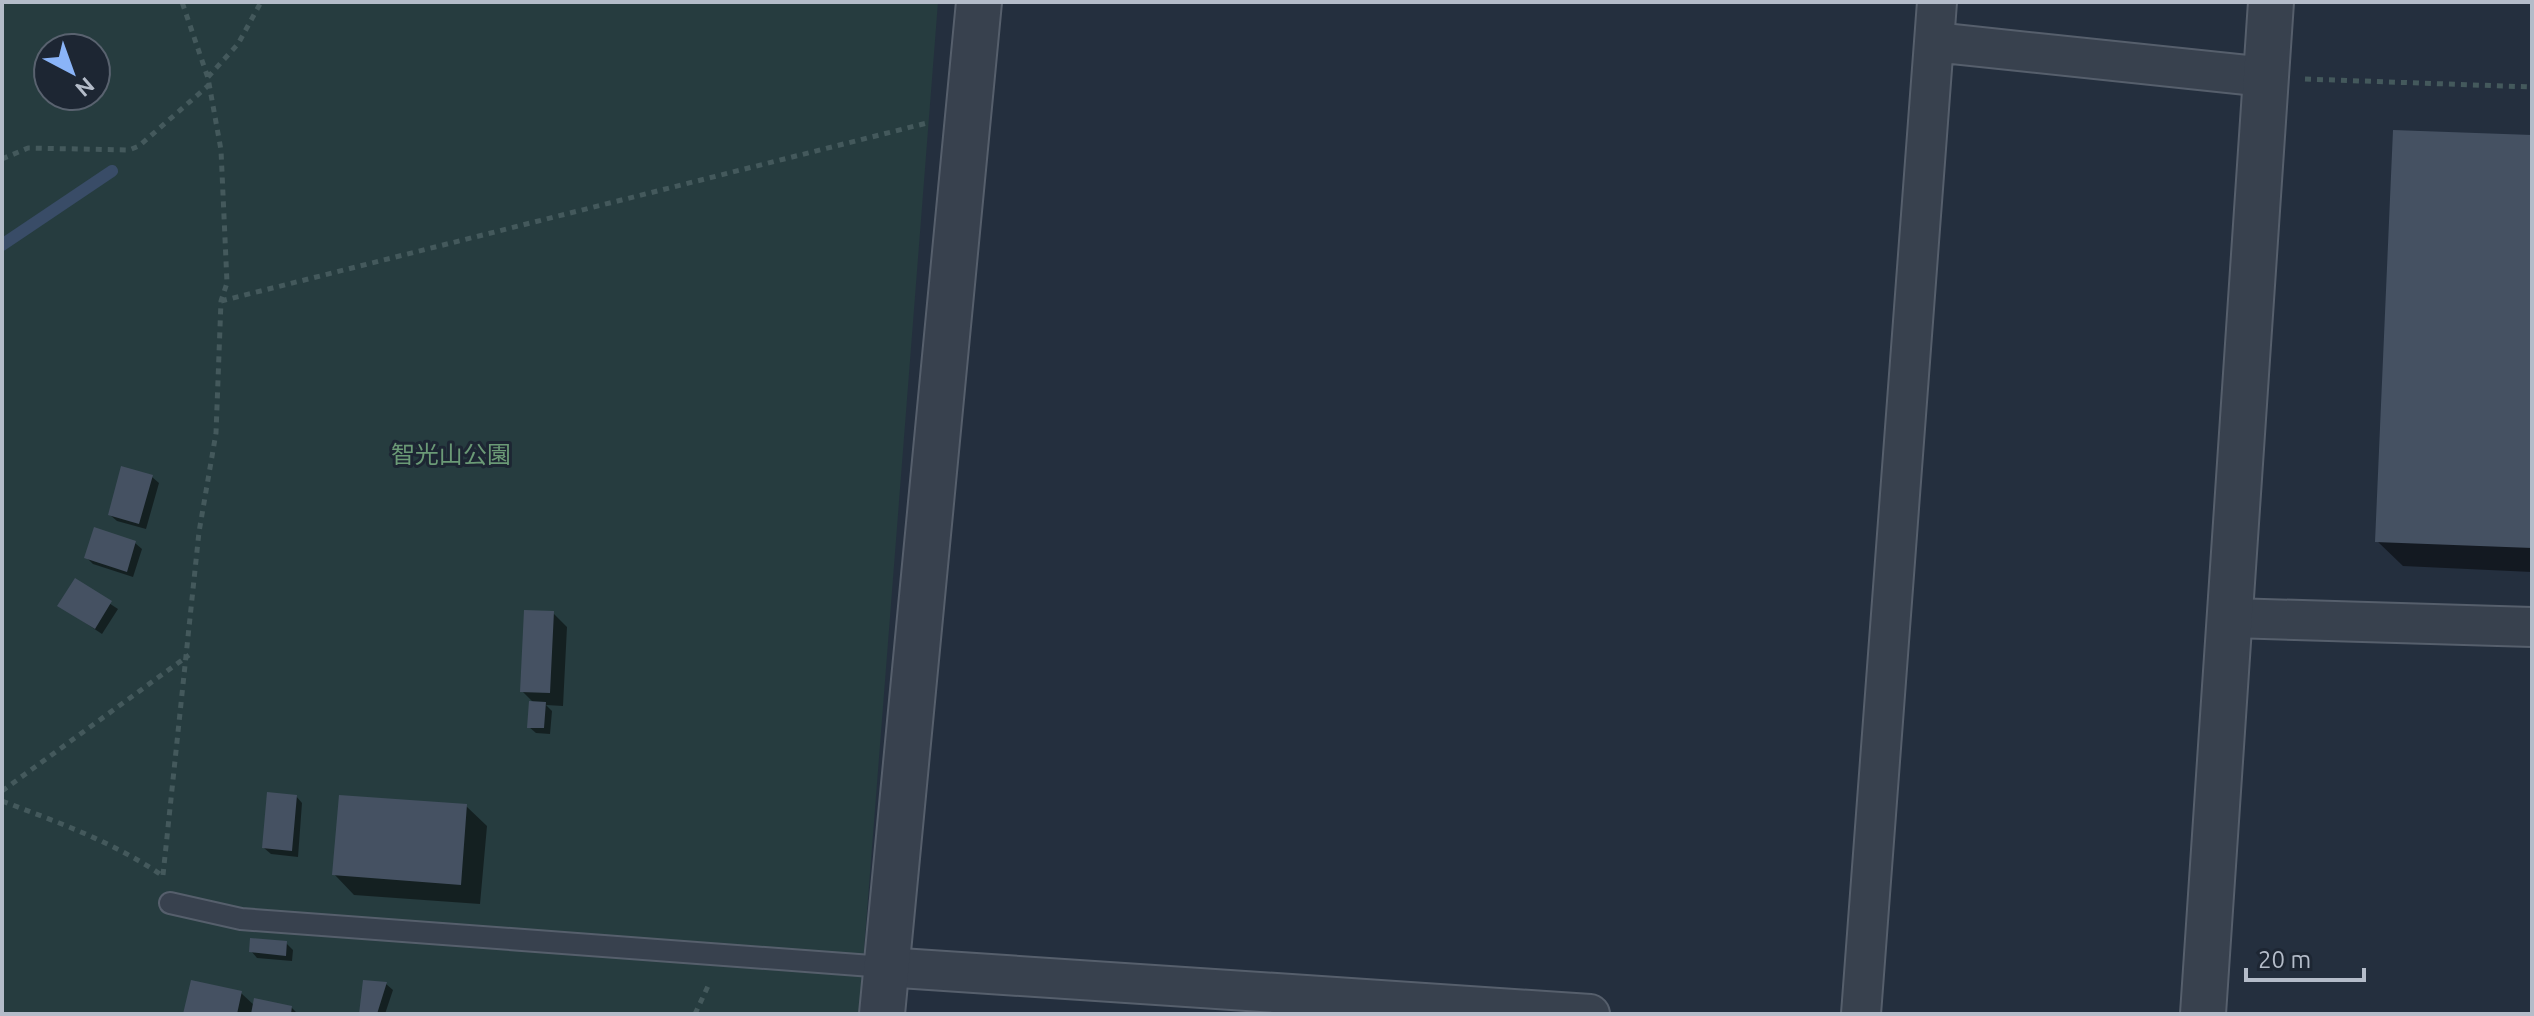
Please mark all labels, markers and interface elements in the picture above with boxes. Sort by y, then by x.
north arrow [32,32,112,112]
text: N [71,73,100,102]
park label: 智光山公園 [391,441,511,468]
scale bar [2246,932,2364,982]
text: 20 m [2258,946,2311,973]

